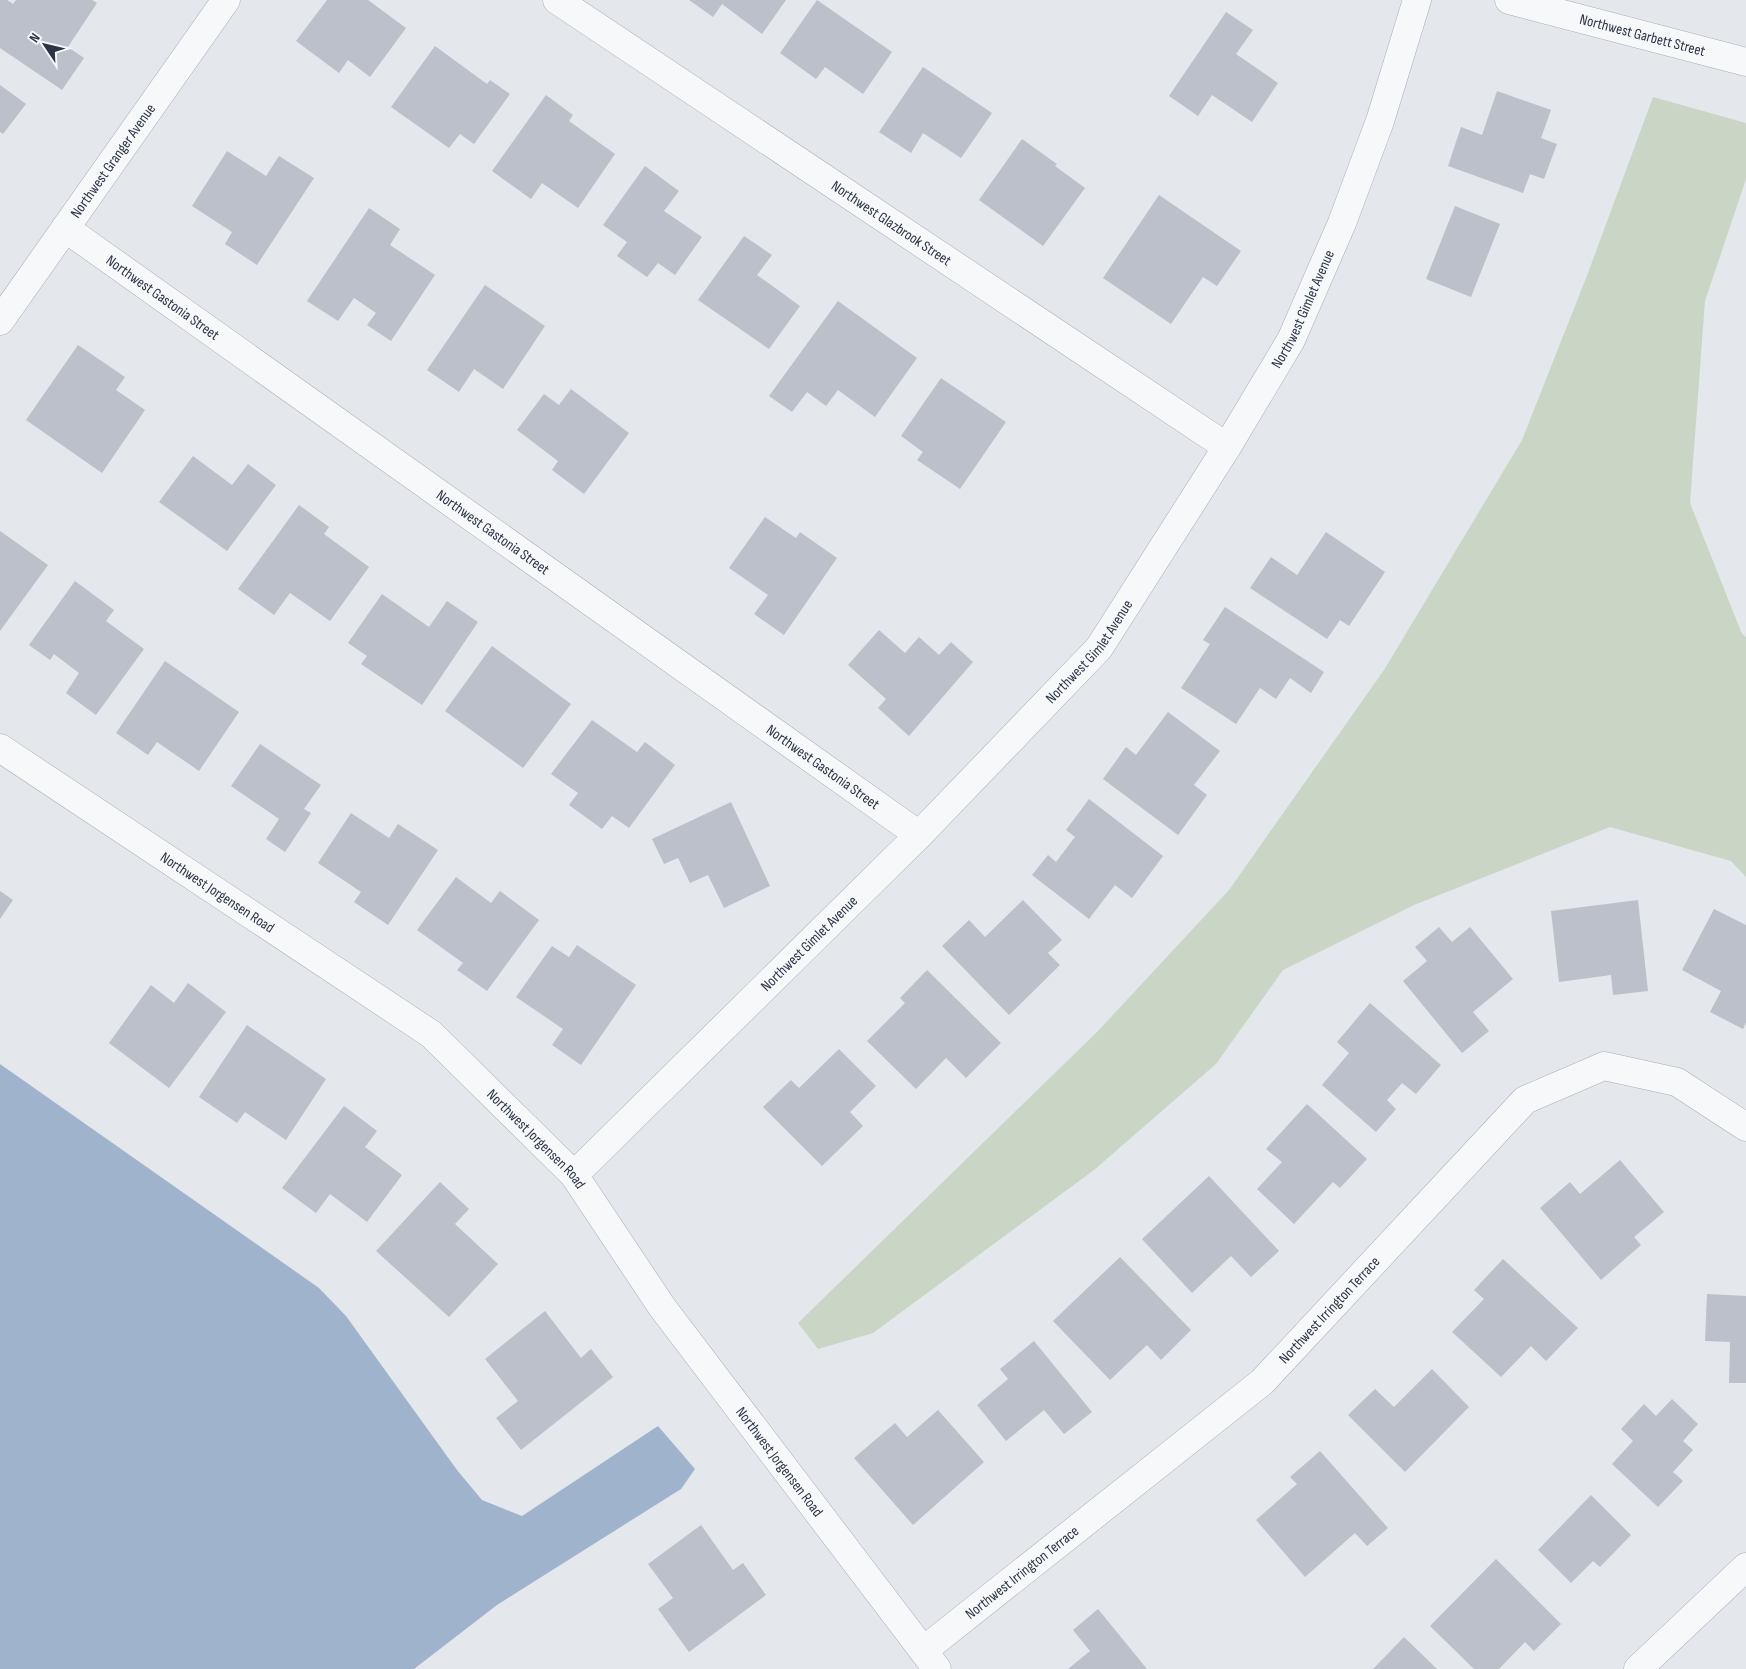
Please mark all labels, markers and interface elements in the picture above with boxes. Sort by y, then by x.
street label: Northwest Garbett Street [1578,9,1708,61]
north arrow [20,20,70,70]
text: N [26,30,44,46]
street label: Northwest Granger Avenue [66,100,160,222]
street label: Northwest Glazbrook Street [828,176,955,270]
street label: Northwest Gimlet Avenue [1267,247,1339,372]
street label: Northwest Gastonia Street [102,251,223,344]
street label: Northwest Gastonia Street [433,485,554,579]
street label: Northwest Gimlet Avenue [1041,596,1137,707]
street label: Northwest Gastonia Street [763,720,884,814]
street label: Northwest Jorgensen Road [157,848,278,937]
street label: Northwest Gimlet Avenue [757,891,861,995]
street label: Northwest Jorgensen Road [483,1085,590,1192]
street label: Northwest Irrington Terrace [1275,1252,1384,1367]
street label: Northwest Jorgensen Road [732,1403,827,1520]
street label: Northwest Irrington Terrace [961,1521,1083,1623]

